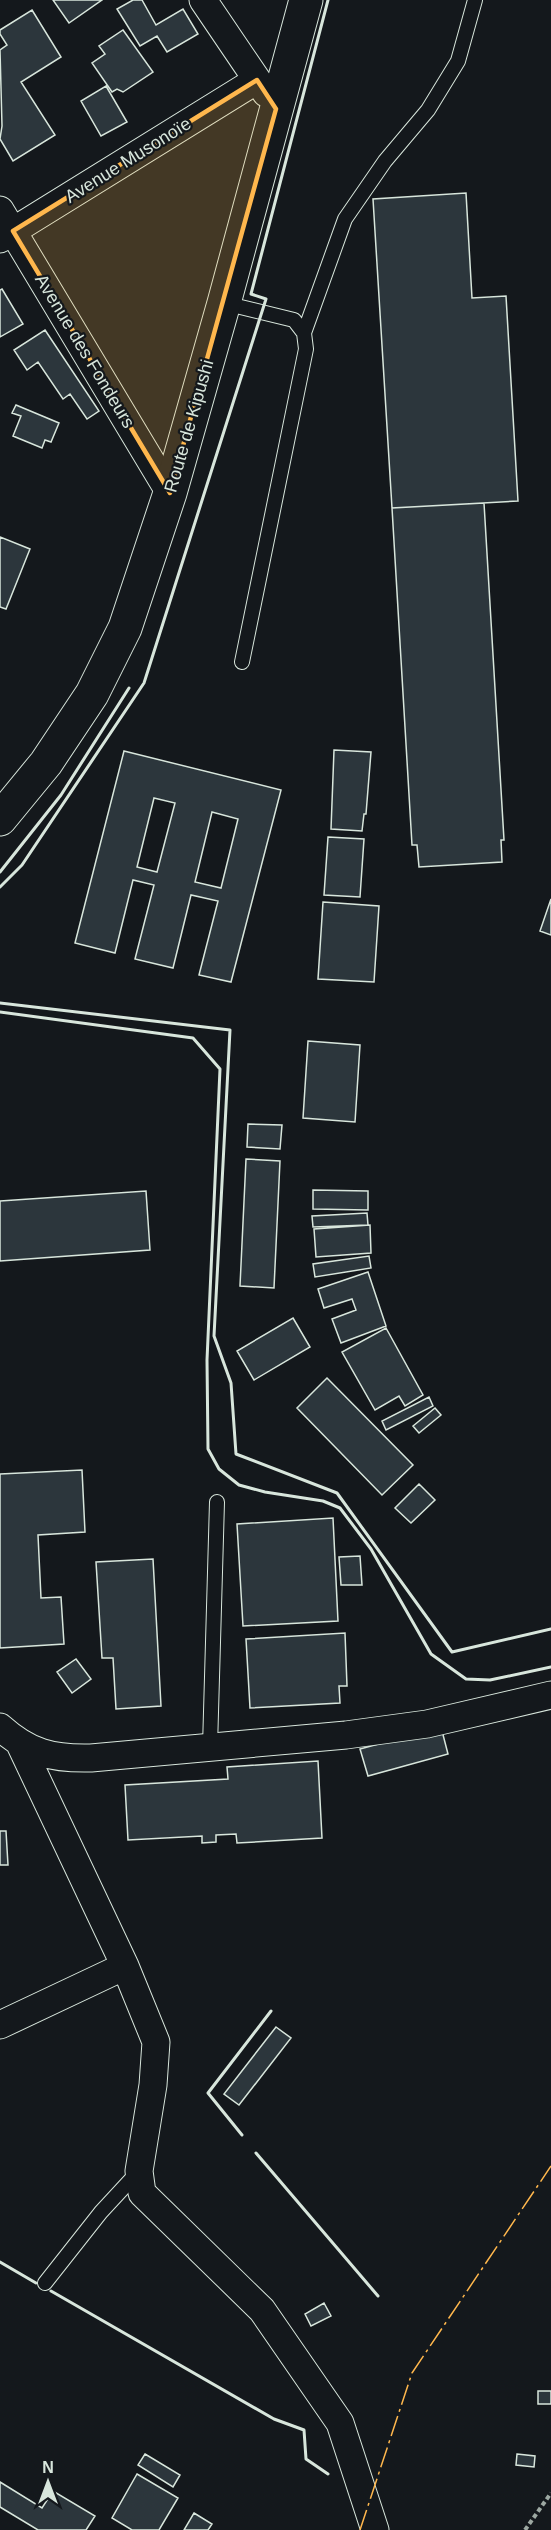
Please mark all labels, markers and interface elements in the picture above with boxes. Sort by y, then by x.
street label: Avenue Musonoïe [61,113,195,207]
street label: Avenue des Fondeurs [31,271,139,431]
street label: Route de Kipushi [160,357,218,495]
north arrow [18,2452,78,2512]
text: N [42,2459,54,2476]

